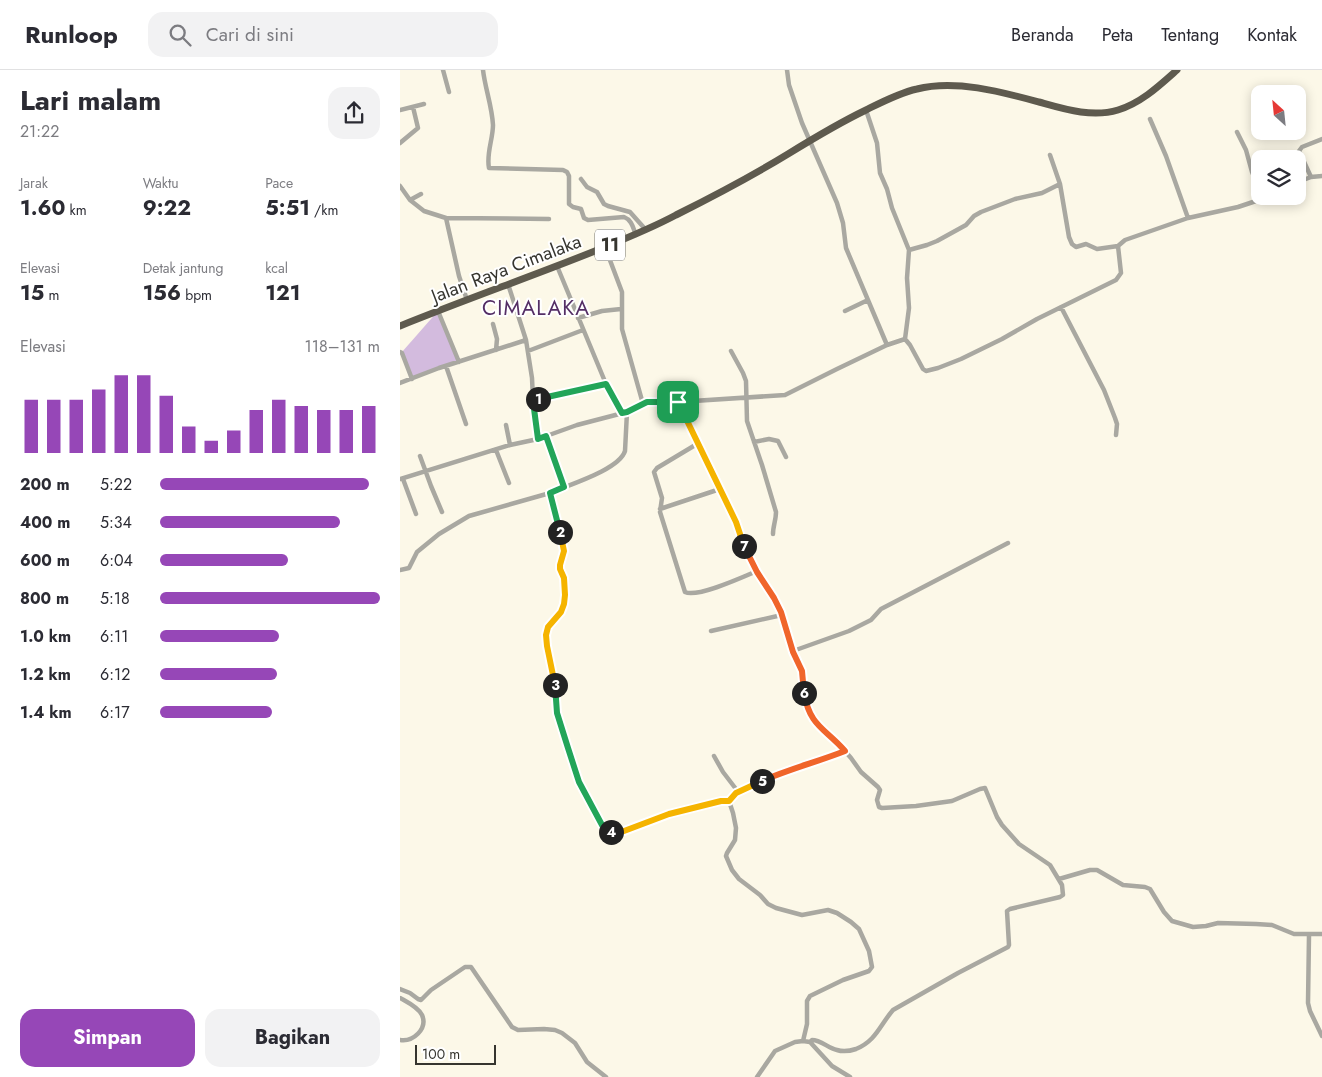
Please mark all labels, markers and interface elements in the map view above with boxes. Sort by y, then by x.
search box [148,12,498,57]
text: Runloop [25,17,118,52]
icon: search [166,21,194,49]
text: Cari di sini [206,21,294,48]
text: Beranda [1011,22,1074,48]
text: Peta [1102,22,1133,48]
text: Tentang [1161,22,1219,48]
text: Kontak [1247,22,1297,48]
text: Lari malam [20,80,161,121]
north arrow [1251,85,1306,140]
map controls [1251,85,1306,205]
button: share [328,87,380,139]
text: 21:22 [20,120,59,143]
button: layers [1251,150,1306,205]
text: Jarak [20,173,48,193]
text: Waktu [143,173,179,193]
text: Pace [265,173,293,193]
text: 1.60 [20,193,65,223]
text: 9:22 [143,193,191,223]
text: 5:51 [265,193,310,223]
text: km [65,200,87,220]
text: /km [310,200,338,220]
street label: Jalan Raya Cimalaka [424,227,585,311]
road number: 11 [595,230,625,260]
text: Elevasi [20,258,60,278]
text: Detak jantung [143,258,223,278]
text: kcal [265,258,288,278]
text: 15 [20,278,44,308]
text: 156 [143,278,181,308]
text: 121 [265,278,300,308]
text: m [44,285,59,305]
text: bpm [181,285,212,305]
district label: CIMALAKA [482,293,590,323]
text: Elevasi [20,335,66,358]
text: 118–131 m [305,335,380,358]
pin [657,381,699,423]
pin: 1 [526,386,550,412]
icon: arrive [664,388,692,416]
text: 1 [535,389,542,409]
text: 200 m [20,473,70,496]
text: 5:22 [100,473,132,496]
text: 400 m [20,511,70,534]
text: 5:34 [100,511,132,534]
pin: 2 [548,520,572,544]
text: 2 [556,522,565,542]
pin: 7 [732,534,756,558]
text: 7 [740,536,749,556]
text: 600 m [20,549,70,572]
text: 6:04 [100,549,133,572]
text: 800 m [20,587,69,610]
text: 5:18 [100,587,130,610]
text: 1.0 km [20,625,71,648]
text: 6:11 [100,625,128,648]
text: 1.2 km [20,663,71,686]
text: 6:12 [100,663,130,686]
pin: 3 [542,672,568,698]
text: 3 [551,675,560,695]
pin: 6 [792,680,816,706]
text: 6 [800,683,809,703]
text: 1.4 km [20,701,72,724]
text: 6:17 [100,701,130,724]
pin: 5 [750,768,774,794]
text: 5 [758,771,767,791]
pin: 4 [598,820,624,844]
text: 4 [607,822,616,842]
button: Simpan [20,1009,195,1067]
button: Bagikan [205,1009,380,1067]
scale bar [415,1042,496,1065]
text: 100 m [422,1044,460,1064]

